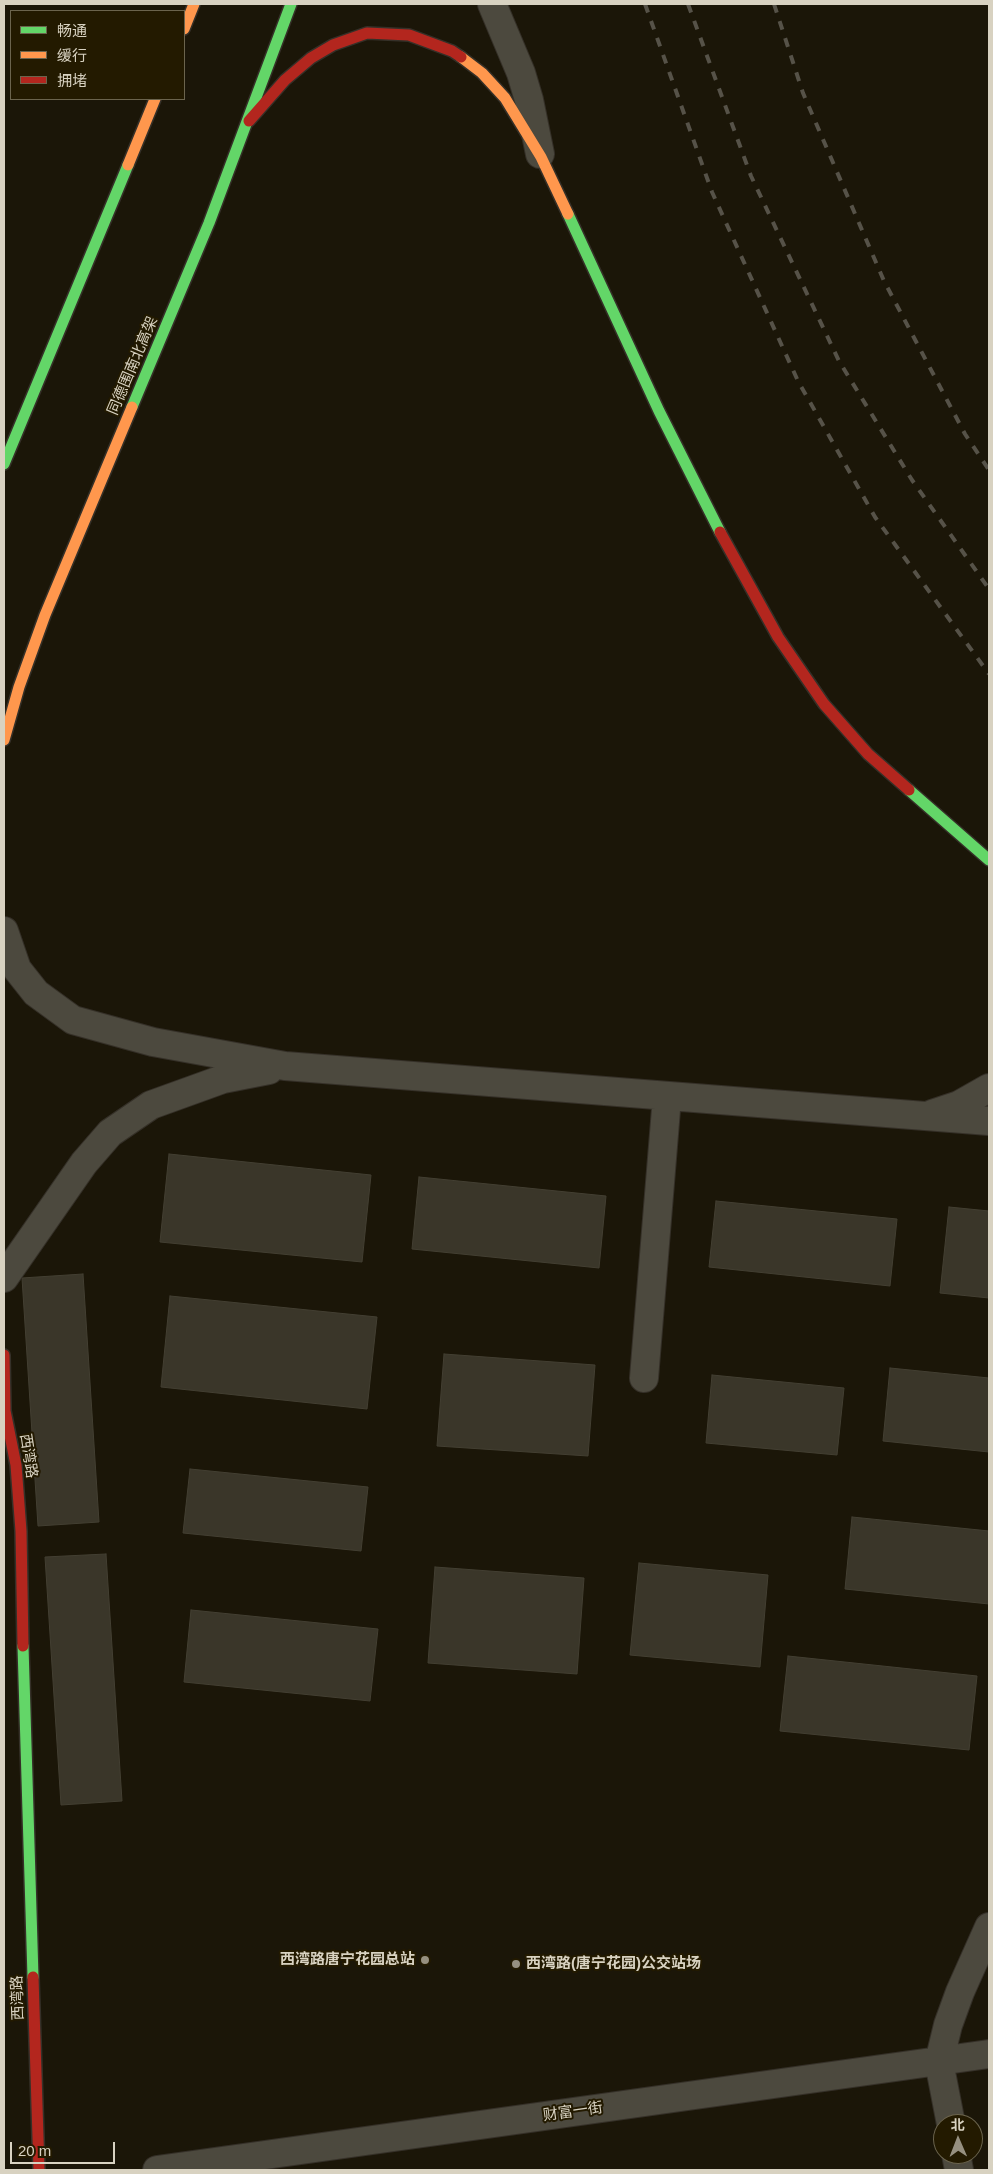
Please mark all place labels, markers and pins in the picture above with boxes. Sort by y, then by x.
place label: 西湾路唐宁花园总站 [280,1951,415,1969]
marker: 西湾路唐宁花园总站 [419,1954,431,1966]
place label: 西湾路(唐宁花园)公交站场 [526,1955,701,1973]
marker: 西湾路(唐宁花园)公交站场 [510,1958,522,1970]

